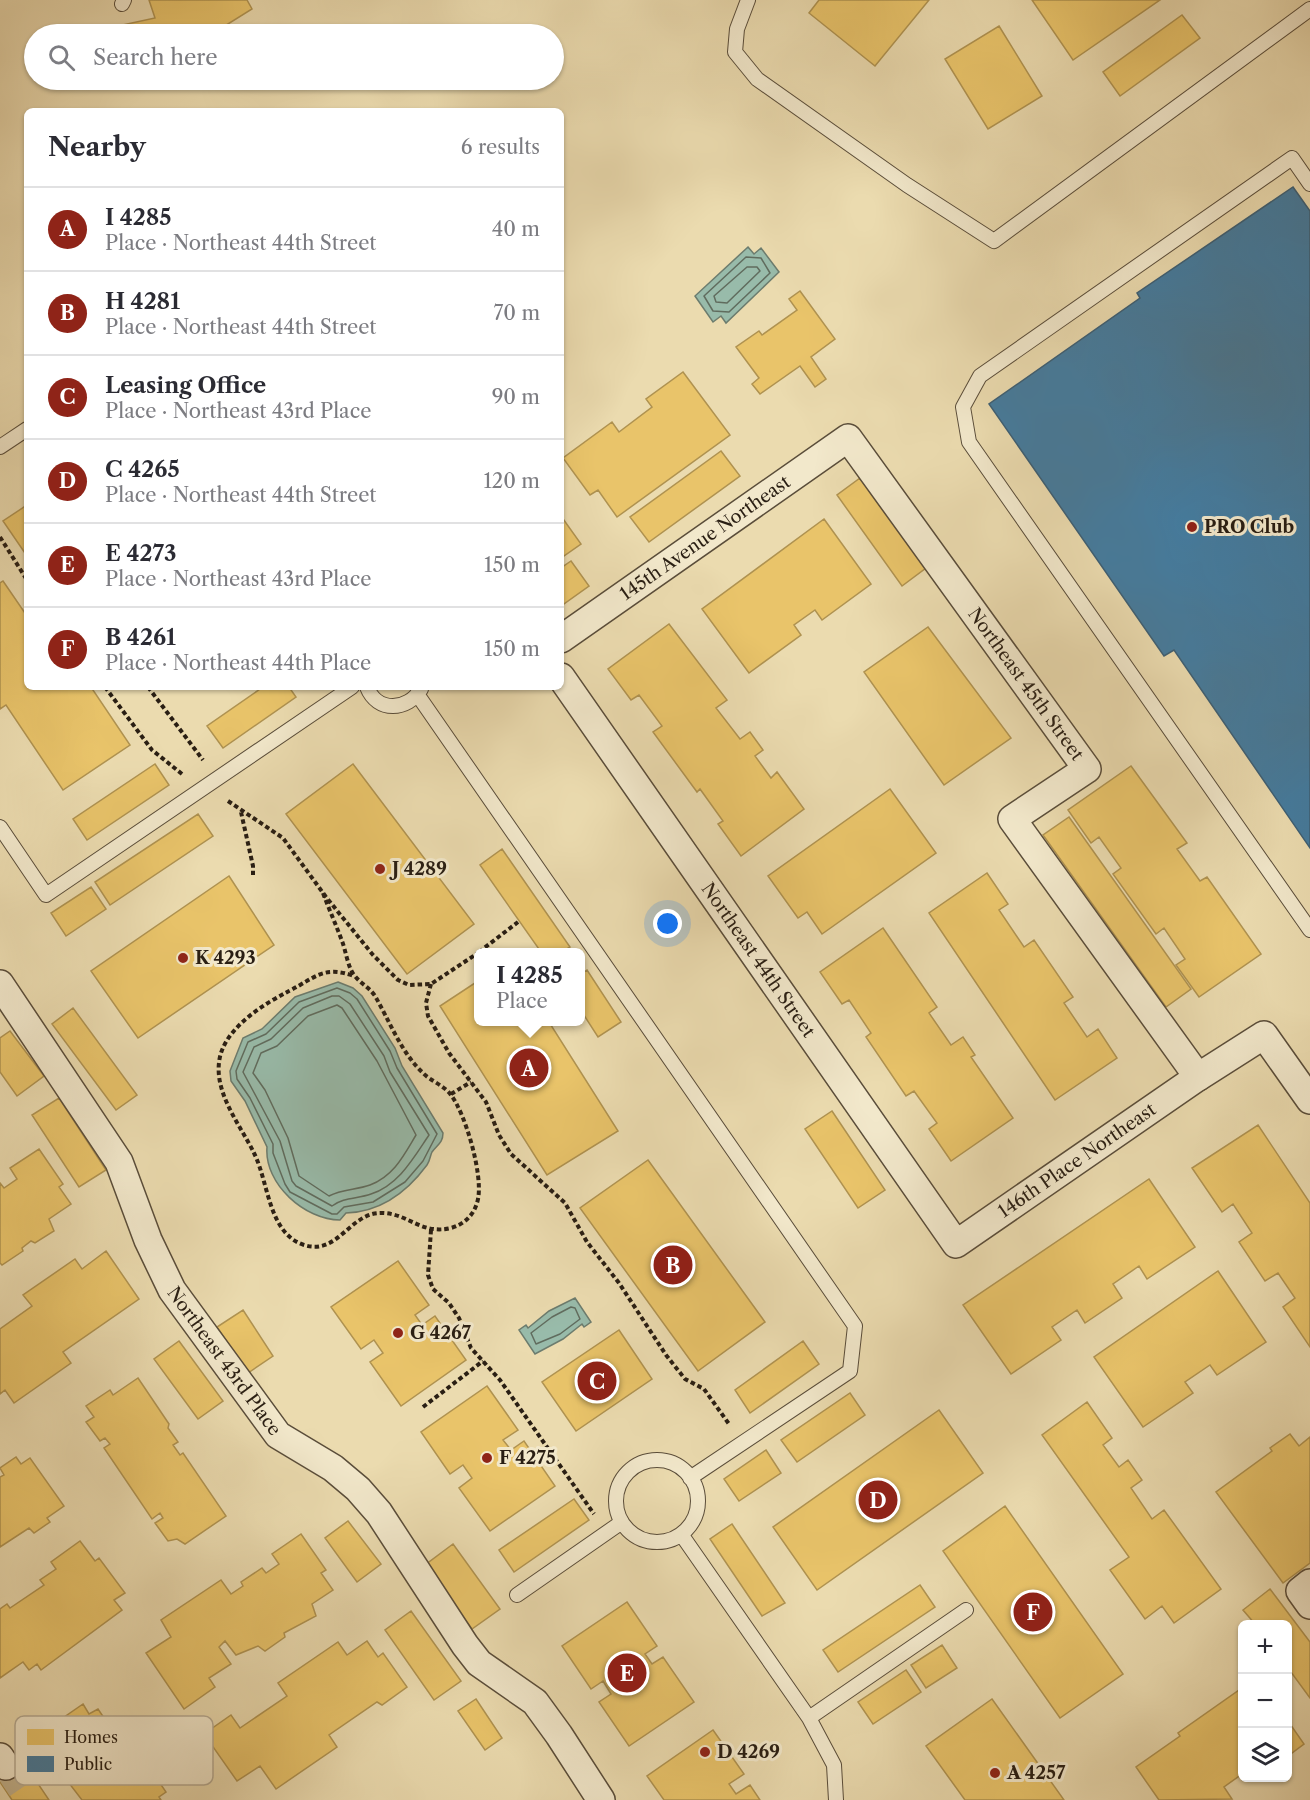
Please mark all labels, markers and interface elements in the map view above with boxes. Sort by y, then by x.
search box [24,24,564,90]
icon: search [45,41,78,74]
text: Search here [93,44,218,71]
text: Nearby [48,131,146,163]
text: 6 results [461,135,540,159]
text: I 4285 [105,204,171,231]
text: A [60,217,75,241]
text: 40 m [492,217,540,241]
text: Place · Northeast 44th Street [105,231,376,255]
text: H 4281 [105,288,180,315]
text: B [60,301,75,325]
text: 70 m [494,301,540,325]
text: Place · Northeast 44th Street [105,315,376,339]
text: Leasing Office [105,372,266,399]
text: C [59,385,76,409]
text: 90 m [492,385,540,409]
text: Place · Northeast 43rd Place [105,399,371,423]
text: C 4265 [105,456,180,483]
text: D [59,469,76,493]
text: 120 m [483,469,540,493]
street label: 145th Avenue Northeast [616,471,795,605]
text: Place · Northeast 44th Street [105,483,376,507]
place label: PRO Club [1204,516,1295,538]
marker: PRO Club [1185,520,1199,534]
text: E 4273 [105,540,176,567]
text: E [60,553,75,577]
text: 150 m [484,553,540,577]
text: Place · Northeast 43rd Place [105,567,371,591]
street label: Northeast 45th Street [963,604,1089,765]
text: B 4261 [105,624,176,651]
text: F [61,637,74,661]
text: 150 m [484,637,540,661]
text: Place · Northeast 44th Place [105,651,371,675]
place label: J 4289 [389,858,447,880]
marker: J 4289 [373,862,387,876]
street label: Northeast 44th Street [697,878,820,1042]
your location [653,909,682,938]
place label: K 4293 [195,947,256,969]
popup [474,948,585,1026]
marker: K 4293 [176,951,190,965]
text: I 4285 [496,962,563,989]
text: Place [496,989,548,1013]
pin: A [510,1046,548,1090]
street label: 146th Place Northeast [994,1098,1160,1223]
pin: B [654,1242,692,1288]
street label: Northeast 43rd Place [162,1282,286,1440]
place label: G 4267 [410,1322,472,1344]
marker: G 4267 [391,1326,405,1340]
pin: C [578,1358,616,1404]
place label: F 4275 [499,1447,556,1469]
marker: F 4275 [480,1451,494,1465]
pin: D [858,1478,898,1522]
pin: F [1014,1590,1052,1634]
map controls [1238,1620,1292,1782]
button: + [1238,1620,1292,1674]
pin: E [608,1650,646,1696]
button: − [1238,1674,1292,1728]
legend [15,1716,213,1785]
text: Homes [64,1727,118,1747]
button: layers [1238,1728,1292,1782]
place label: D 4269 [717,1741,780,1763]
marker: D 4269 [698,1745,712,1759]
text: Public [64,1754,112,1774]
place label: A 4257 [1006,1762,1066,1784]
marker: A 4257 [988,1766,1002,1780]

